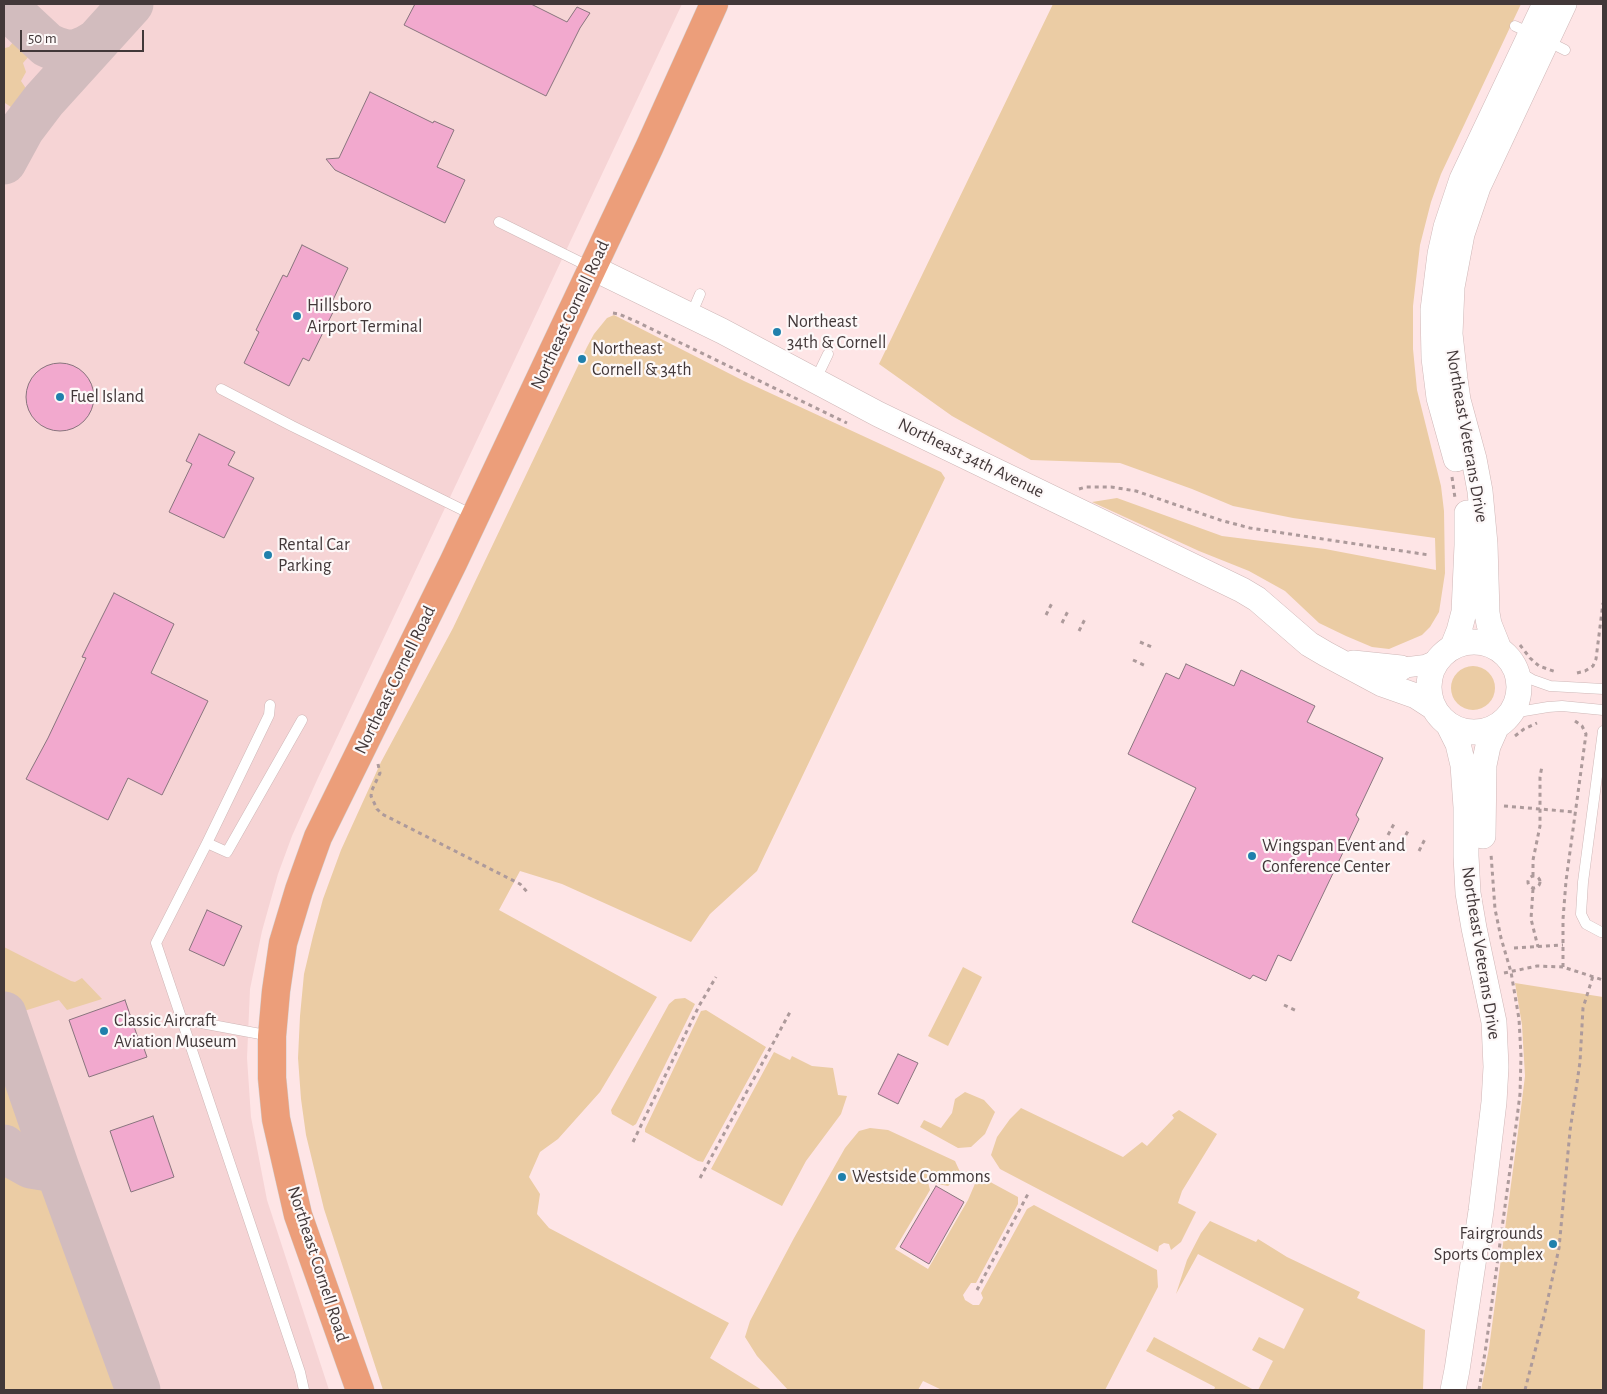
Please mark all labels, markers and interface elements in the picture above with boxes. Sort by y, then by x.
scale bar [22,20,146,52]
text: 50 m [28,31,57,46]
street label: Northeast Cornell Road [526,237,614,393]
place label: Hillsboro Airport Terminal [307,295,422,338]
marker: Hillsboro Airport Terminal [291,310,303,322]
place label: Northeast 34th & Cornell [787,311,887,354]
marker: Northeast 34th & Cornell [771,326,783,338]
place label: Northeast Cornell & 34th [592,338,692,380]
street label: Northeast Veterans Drive [1441,348,1493,524]
marker: Northeast Cornell & 34th [576,353,588,365]
place label: Fuel Island [70,386,144,408]
marker: Fuel Island [54,391,66,403]
street label: Northeast 34th Avenue [894,413,1048,503]
place label: Rental Car Parking [278,534,350,576]
marker: Rental Car Parking [262,549,274,561]
street label: Northeast Cornell Road [350,602,440,758]
place label: Wingspan Event and Conference Center [1262,835,1405,878]
marker: Wingspan Event and Conference Center [1246,850,1258,862]
street label: Northeast Veterans Drive [1457,865,1505,1041]
place label: Classic Aircraft Aviation Museum [114,1010,237,1052]
marker: Classic Aircraft Aviation Museum [98,1025,110,1037]
place label: Westside Commons [852,1166,990,1188]
marker: Westside Commons [836,1171,848,1183]
street label: Northeast Cornell Road [283,1184,353,1344]
place label: Fairgrounds Sports Complex [1434,1223,1543,1266]
marker: Fairgrounds Sports Complex [1547,1238,1559,1250]

